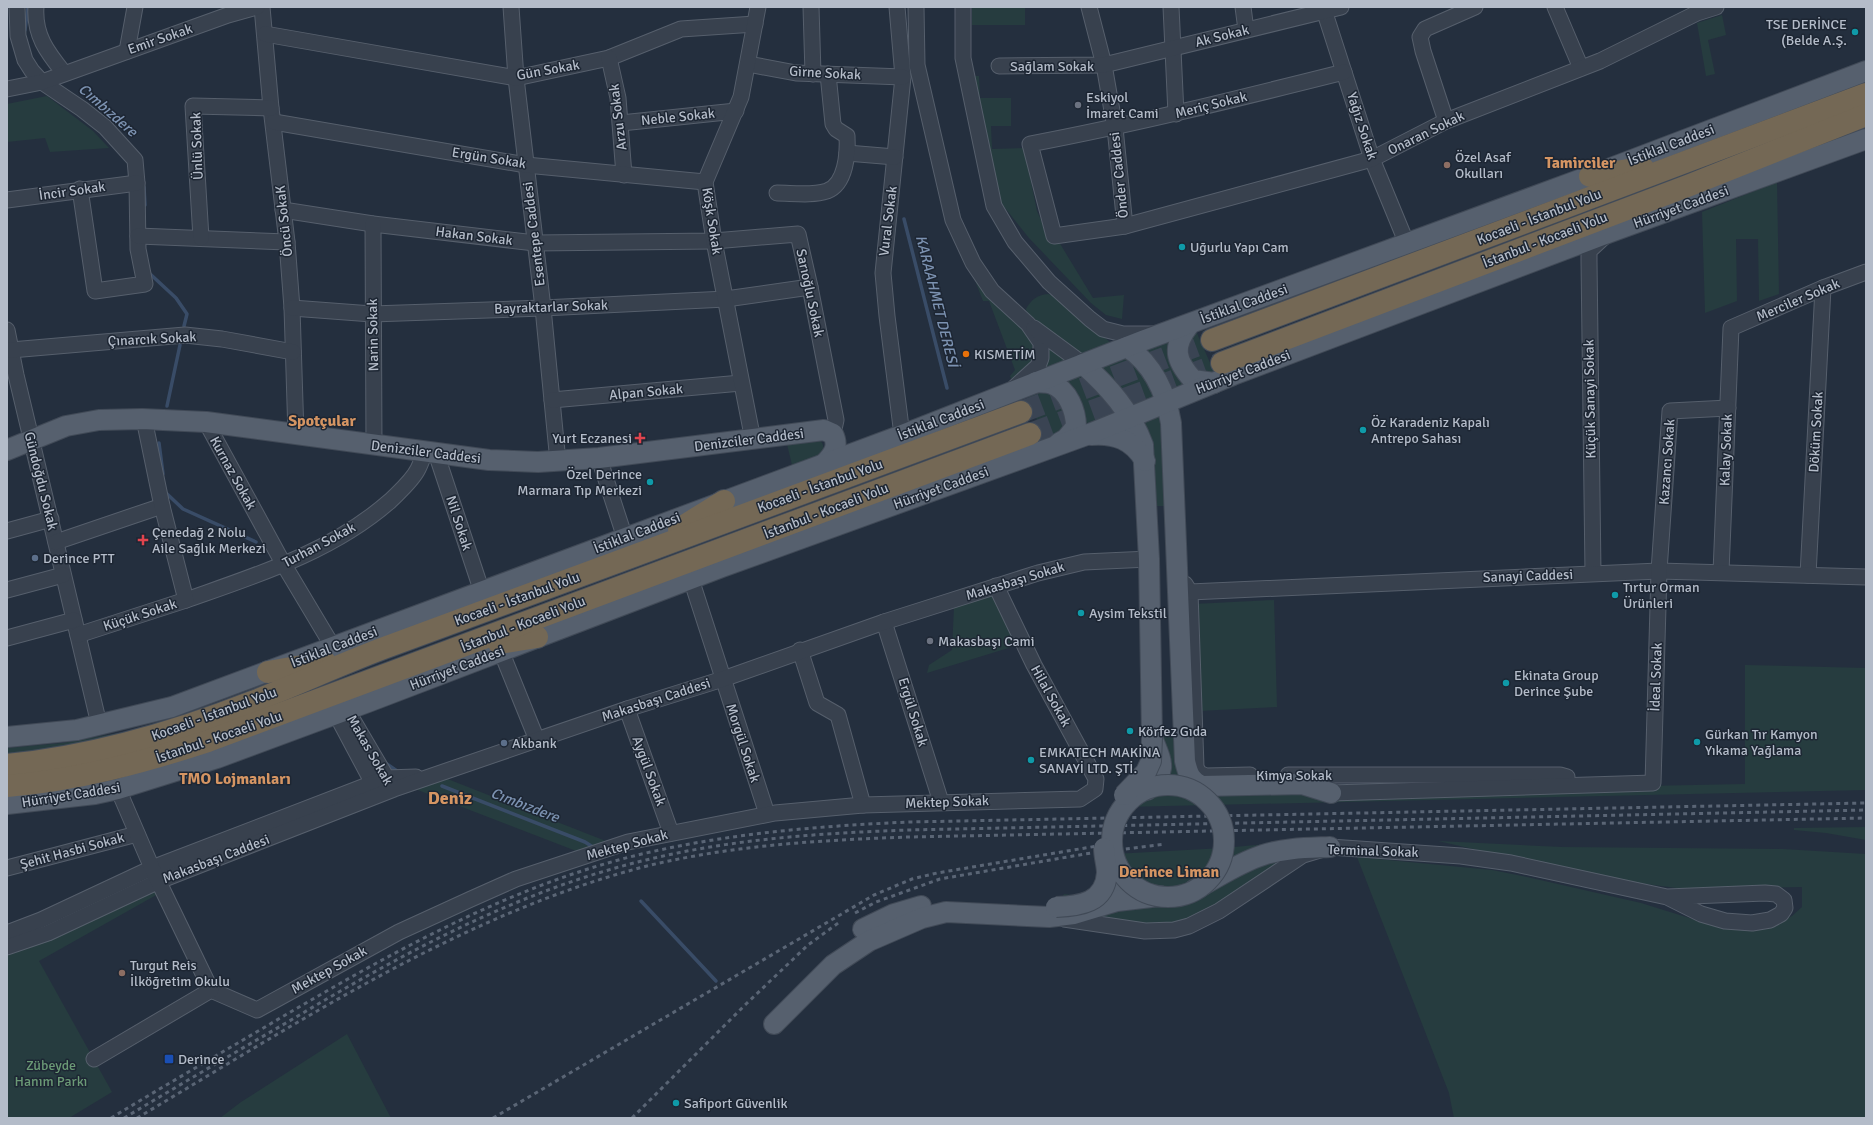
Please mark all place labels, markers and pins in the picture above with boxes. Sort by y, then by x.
place label: TSE DERİNCE (Belde A.Ş. [1766,16,1847,49]
marker: TSE DERİNCE (Belde A.Ş. [1850,27,1860,37]
place label: Eskiyol İmaret Cami [1086,89,1159,122]
marker: Eskiyol İmaret Cami [1073,100,1083,110]
place label: Özel Asaf Okulları [1455,149,1512,182]
marker: Özel Asaf Okulları [1442,160,1452,170]
place label: Uğurlu Yapı Cam [1190,239,1289,256]
marker: Uğurlu Yapı Cam [1177,242,1187,252]
place label: KISMETİM [974,346,1036,363]
marker: KISMETİM [961,349,971,359]
place label: Öz Karadeniz Kapalı Antrepo Sahası [1371,414,1490,447]
marker: Öz Karadeniz Kapalı Antrepo Sahası [1358,425,1368,435]
place label: Yurt Eczanesi [552,430,632,447]
marker: Yurt Eczanesi [635,433,645,443]
place label: Özel Derince Marmara Tıp Merkezi [517,466,642,499]
marker: Özel Derince Marmara Tıp Merkezi [645,477,655,487]
place label: Çenedağ 2 Nolu Aile Sağlık Merkezi [152,524,266,557]
marker: Çenedağ 2 Nolu Aile Sağlık Merkezi [137,534,149,546]
place label: Derince PTT [43,550,115,567]
marker: Derince PTT [30,553,40,563]
place label: Tırtur Orman Ürünleri [1623,579,1700,612]
marker: Tırtur Orman Ürünleri [1610,590,1620,600]
place label: Aysim Tekstil [1089,605,1167,622]
marker: Aysim Tekstil [1076,608,1086,618]
place label: Makasbaşı Cami [938,633,1035,650]
marker: Makasbaşı Cami [925,636,935,646]
place label: Ekinata Group Derince Şube [1514,667,1599,700]
marker: Ekinata Group Derince Şube [1501,678,1511,688]
place label: Körfez Gıda [1138,723,1207,740]
marker: Körfez Gıda [1125,726,1135,736]
place label: Gürkan Tır Kamyon Yıkama Yağlama [1705,726,1818,759]
place label: Akbank [512,735,557,752]
marker: Gürkan Tır Kamyon Yıkama Yağlama [1692,737,1702,747]
marker: Akbank [499,738,509,748]
place label: EMKATECH MAKİNA SANAYİ LTD. ŞTİ. [1039,744,1161,777]
marker: EMKATECH MAKİNA SANAYİ LTD. ŞTİ. [1026,755,1036,765]
place label: Turgut Reis İlköğretim Okulu [130,957,230,990]
marker: Turgut Reis İlköğretim Okulu [117,968,127,978]
place label: Derince [178,1051,224,1068]
marker: Derince [163,1053,175,1065]
place label: Safiport Güvenlik [684,1095,787,1112]
marker: Safiport Güvenlik [671,1098,681,1108]

